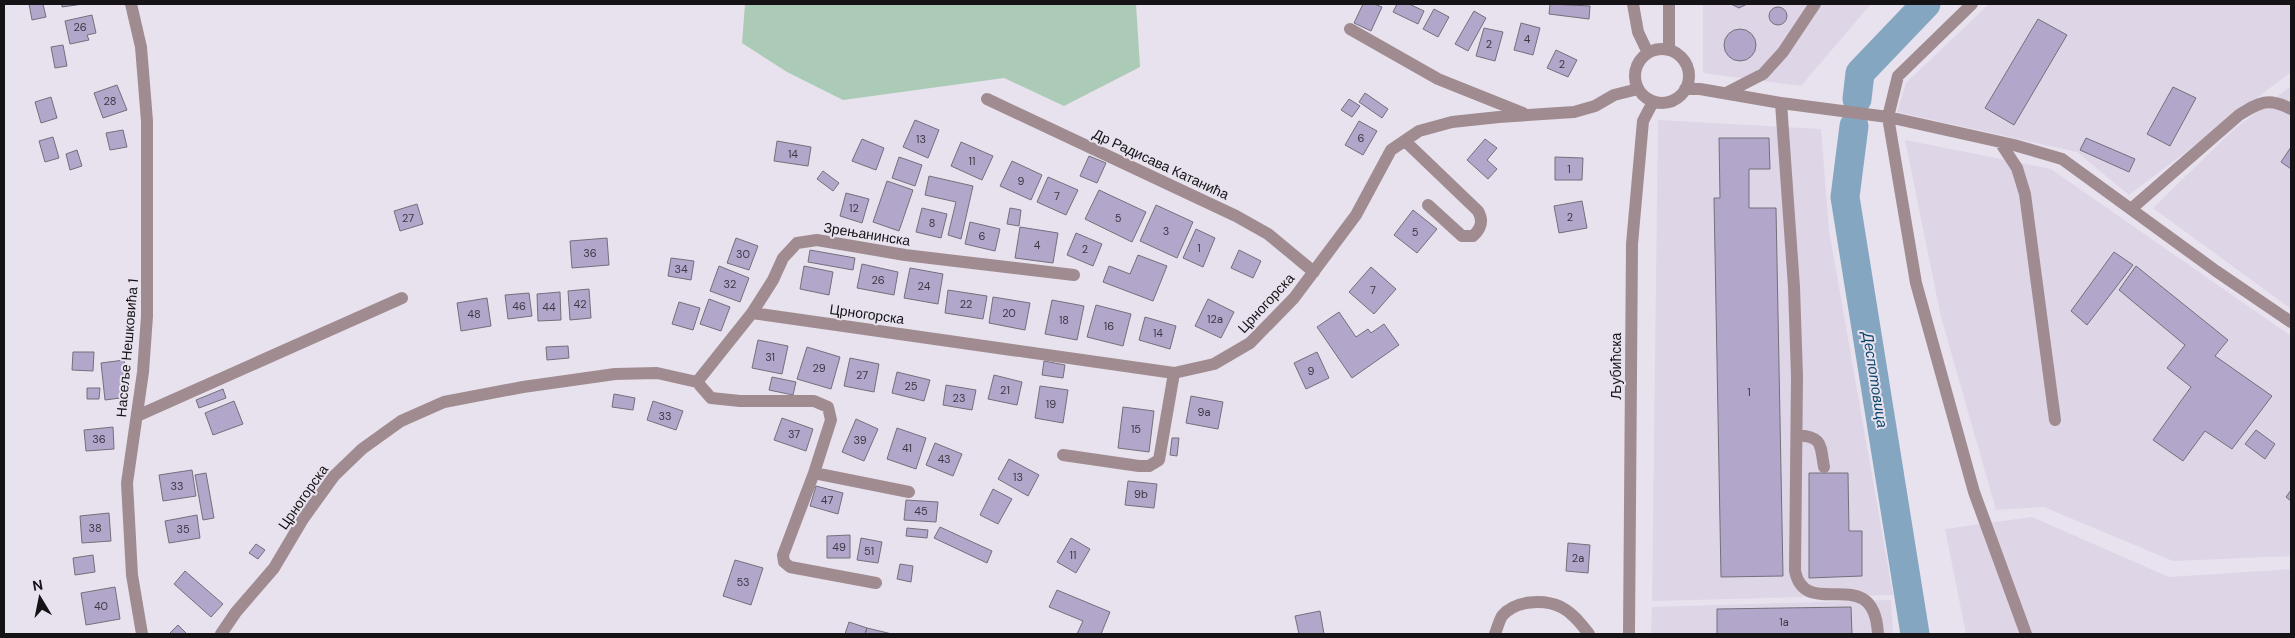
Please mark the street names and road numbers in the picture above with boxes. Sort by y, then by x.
street label: Др Радисава Катанића [1090,125,1232,204]
street label: Зрењанинска [822,218,912,250]
street label: Црногорска [1234,269,1298,337]
street label: Насеље Нешковића 1 [112,278,142,418]
street label: Црногорска [828,300,906,328]
street label: Љубићска [1607,332,1625,399]
street label: Црногорска [274,461,332,533]

